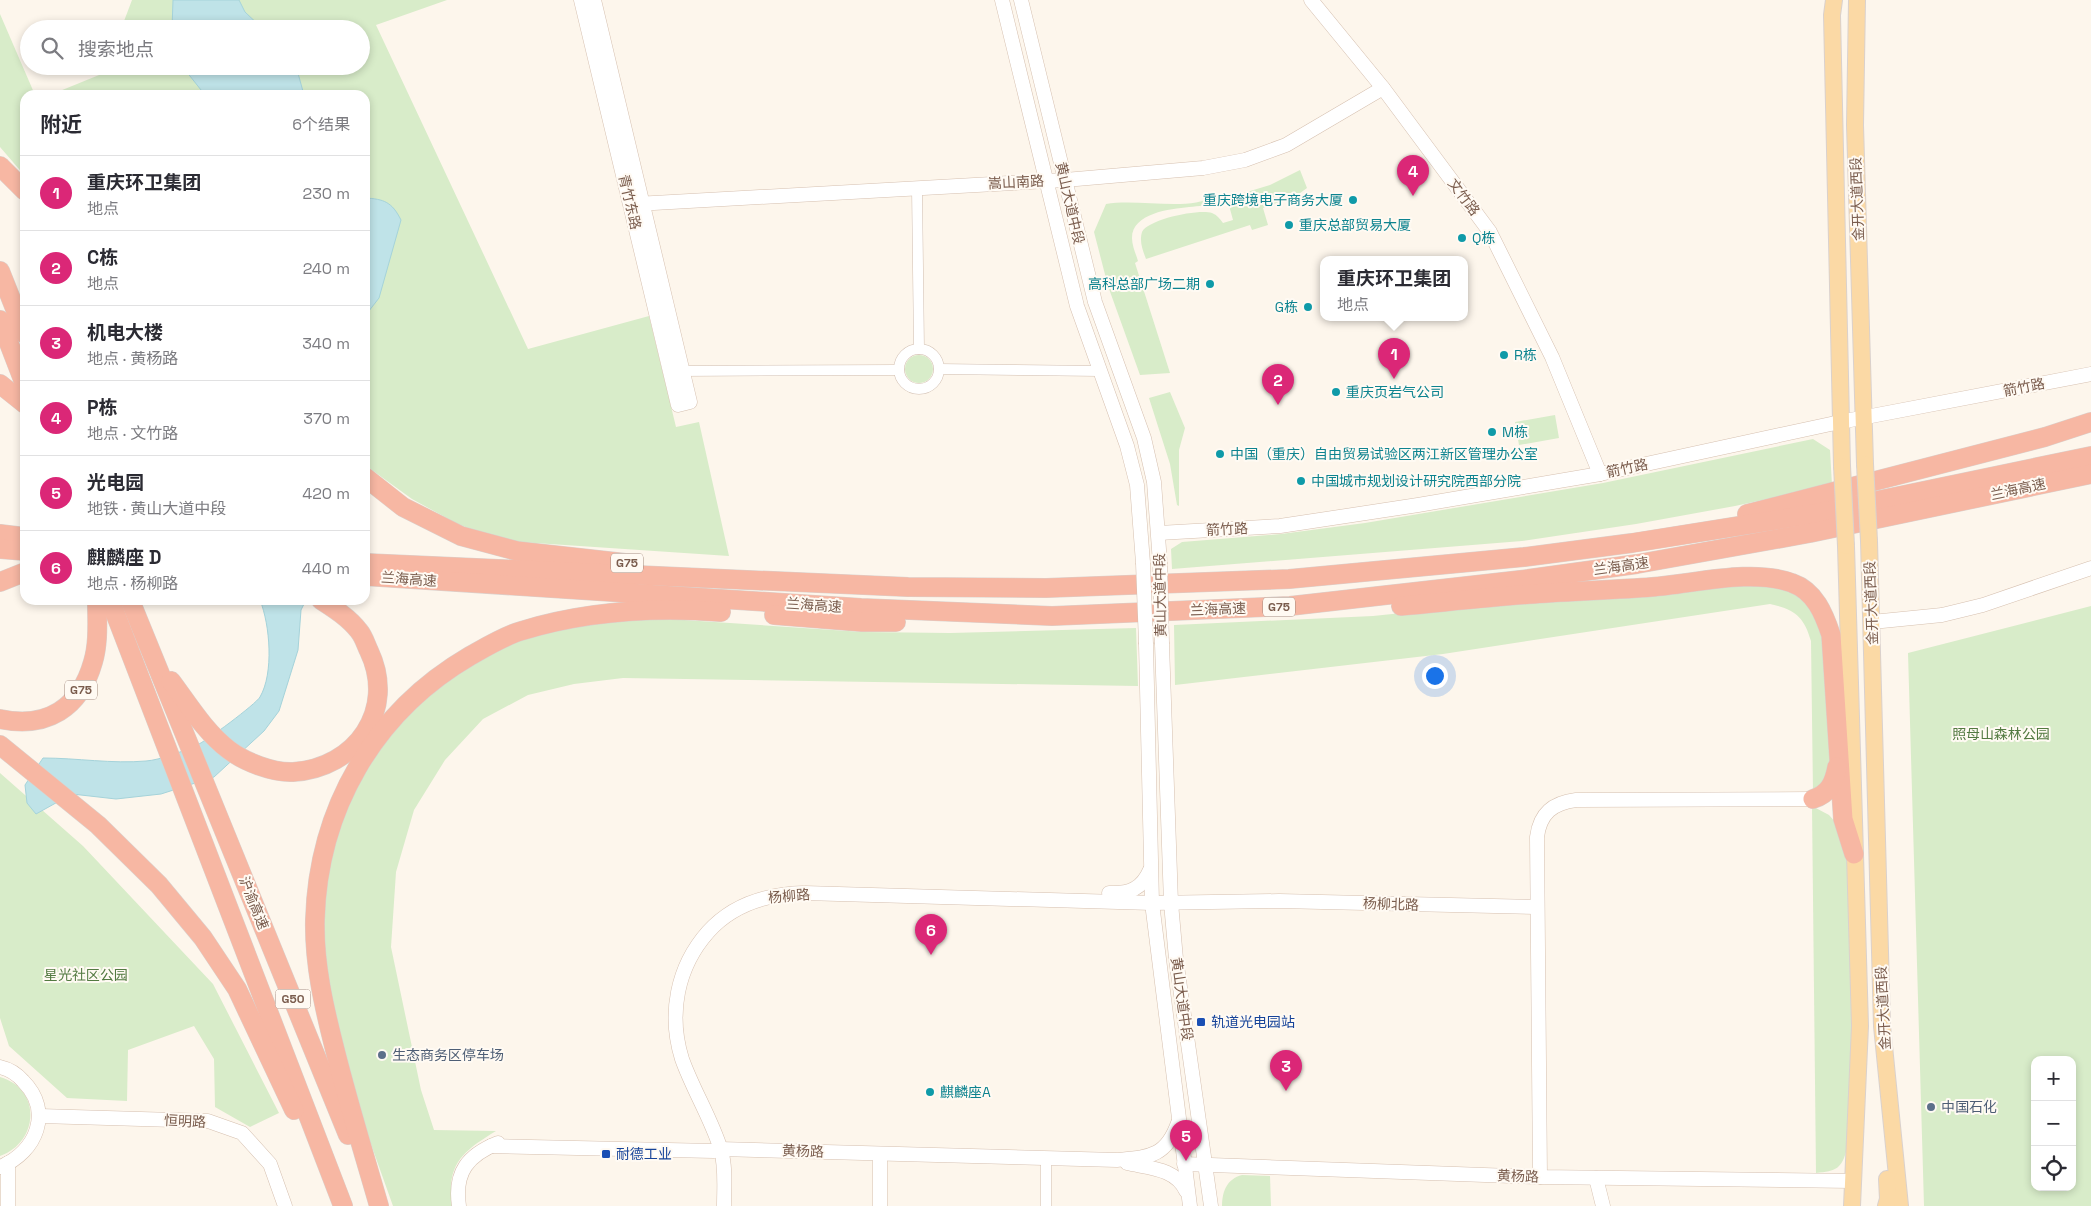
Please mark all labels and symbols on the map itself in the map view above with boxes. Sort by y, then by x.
pin: 4 [1397,155,1429,196]
street label: 金开大道西段 [1847,157,1867,241]
street label: 黄山大道中段 [1052,160,1088,246]
street label: 嵩山南路 [988,172,1044,192]
street label: 青竹东路 [615,173,645,231]
street label: 文竹路 [1444,175,1484,219]
place label: 重庆跨境电子商务大厦 [1203,191,1343,209]
marker: 重庆跨境电子商务大厦 [1347,194,1359,206]
place label: 重庆总部贸易大厦 [1299,216,1411,234]
marker: 重庆总部贸易大厦 [1283,219,1295,231]
place label: Q栋 [1472,229,1495,247]
marker: Q栋 [1456,232,1468,244]
place label: 高科总部广场二期 [1088,275,1200,293]
marker: 高科总部广场二期 [1204,278,1216,290]
place label: G栋 [1275,298,1298,316]
marker: G栋 [1302,301,1314,313]
pin: 1 [1378,338,1410,379]
place label: R栋 [1514,346,1537,364]
marker: R栋 [1498,349,1510,361]
pin: 2 [1262,364,1294,405]
street label: 箭竹路 [2002,374,2046,400]
place label: 重庆页岩气公司 [1346,383,1444,401]
marker: 重庆页岩气公司 [1330,386,1342,398]
place label: M栋 [1502,423,1528,441]
marker: M栋 [1486,426,1498,438]
place label: 中国（重庆）自由贸易试验区两江新区管理办公室 [1230,445,1538,463]
marker: 中国（重庆）自由贸易试验区两江新区管理办公室 [1214,448,1226,460]
street label: 箭竹路 [1605,455,1649,481]
place label: 中国城市规划设计研究院西部分院 [1311,472,1521,490]
street label: 兰海高速 [1989,474,2047,504]
marker: 中国城市规划设计研究院西部分院 [1295,475,1307,487]
street label: 箭竹路 [1206,519,1248,539]
street label: 黄山大道中段 [1150,553,1170,637]
street label: 兰海高速 [1592,553,1650,579]
road number: G75 [611,554,643,572]
street label: 金开大道西段 [1861,561,1881,645]
street label: 兰海高速 [380,568,438,590]
street label: 兰海高速 [785,594,843,616]
road number: G75 [1263,598,1295,616]
street label: 兰海高速 [1190,599,1246,619]
your location [1422,663,1448,689]
road number: G75 [65,680,97,700]
park label: 照母山森林公园 [1952,725,2050,743]
street label: 沪渝高速 [235,874,273,932]
street label: 杨柳路 [767,885,811,907]
street label: 杨柳北路 [1363,894,1419,914]
pin: 6 [915,914,947,955]
street label: 黄山大道中段 [1167,956,1197,1042]
park label: 星光社区公园 [44,966,128,984]
street label: 金开大道西段 [1872,966,1894,1050]
road number: G50 [276,990,310,1009]
place label: 轨道光电园站 [1211,1013,1295,1031]
marker: 轨道光电园站 [1195,1016,1207,1028]
place label: 生态商务区停车场 [392,1046,504,1064]
marker: 生态商务区停车场 [376,1049,388,1061]
pin: 3 [1270,1050,1302,1091]
place label: 麒麟座A [940,1083,991,1101]
marker: 麒麟座A [924,1086,936,1098]
place label: 中国石化 [1941,1098,1997,1116]
marker: 中国石化 [1925,1101,1937,1113]
street label: 恒明路 [164,1111,206,1131]
pin: 5 [1170,1120,1202,1161]
street label: 黄杨路 [782,1141,824,1161]
place label: 耐德工业 [616,1145,672,1163]
marker: 耐德工业 [600,1148,612,1160]
street label: 黄杨路 [1497,1166,1539,1186]

